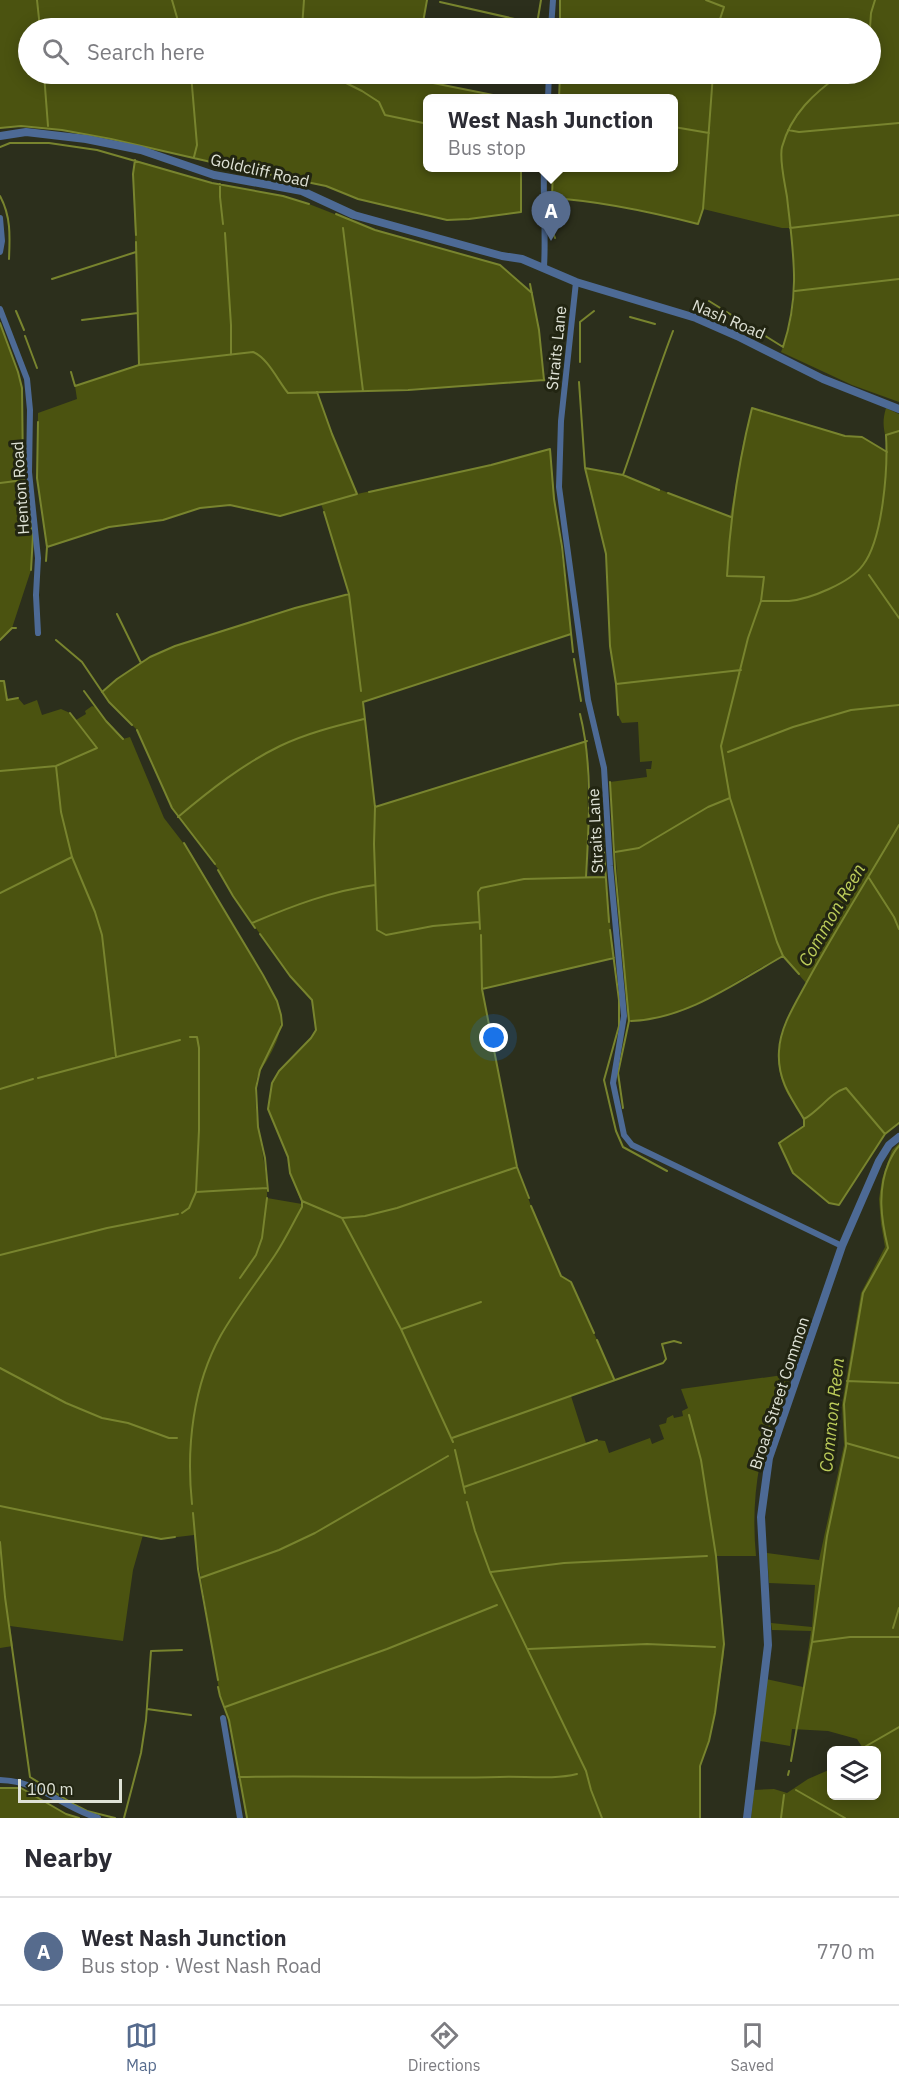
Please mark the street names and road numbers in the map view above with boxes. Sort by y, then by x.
street label: Goldcliff Road [209,149,311,191]
street label: Nash Road [690,295,768,343]
street label: Straits Lane [542,305,570,391]
street label: Henton Road [7,441,33,535]
street label: Straits Lane [583,788,607,874]
street label: Broad Street Common [745,1314,813,1472]

